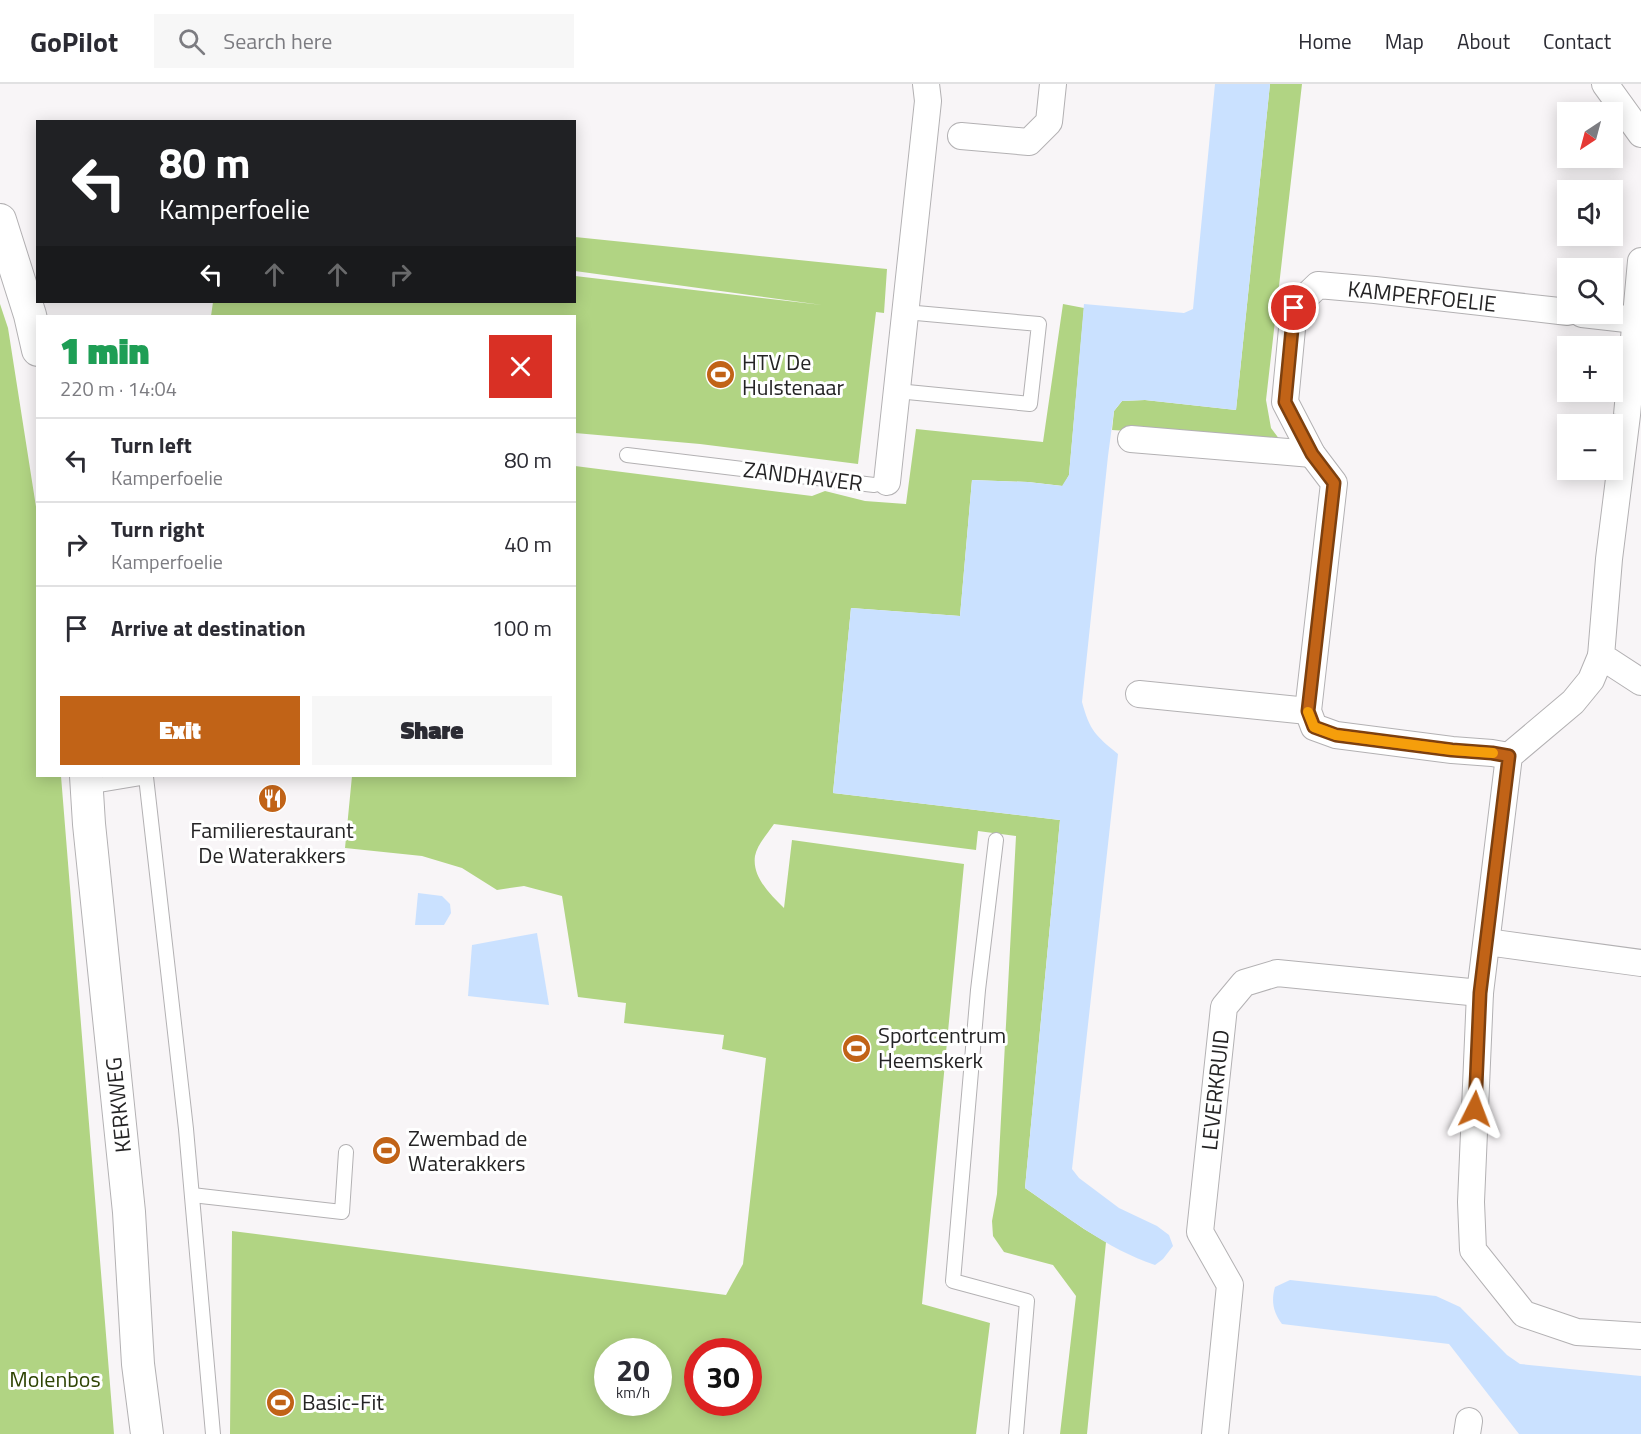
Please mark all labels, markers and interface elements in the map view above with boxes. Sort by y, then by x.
search box [154,14,574,68]
text: GoPilot [30,20,118,63]
text: Search here [223,24,332,58]
icon: search [175,25,208,58]
text: Home [1298,25,1352,57]
text: Map [1385,25,1424,57]
text: About [1457,25,1510,57]
text: Contact [1543,25,1611,57]
north arrow [1557,102,1623,168]
map controls [1557,102,1623,480]
text: 80 m [159,130,251,194]
icon: left [60,144,138,222]
button: sound [1557,180,1623,246]
text: Kamperfoelie [159,188,310,229]
icon: left [195,258,228,291]
icon: ahead [258,258,291,291]
icon: ahead [321,258,354,291]
icon: right [384,258,417,291]
button: search [1557,258,1623,324]
street label: KAMPERFOELIE [1346,271,1498,321]
pin [1268,282,1319,333]
icon: arrive [1277,291,1310,324]
text: 1 min [60,323,149,378]
button: close [489,335,552,398]
button: + [1557,336,1623,402]
place label: HTV De Hulstenaar [742,345,845,404]
sports icon: HTV De Hulstenaar [705,359,737,391]
text: 220 m · 14:04 [60,373,177,404]
button: − [1557,414,1623,480]
text: Turn left [111,428,192,462]
text: 80 m [504,443,552,477]
icon: left [60,444,93,477]
street label: ZANDHAVER [741,452,865,500]
text: Kamperfoelie [111,462,223,493]
text: Turn right [111,512,205,546]
text: 40 m [504,527,552,561]
icon: right [60,528,93,561]
text: Kamperfoelie [111,546,223,577]
text: Arrive at destination [111,611,306,645]
text: 100 m [492,611,552,645]
icon: arrive [60,612,93,645]
button: Exit [60,696,300,765]
button: Share [312,696,552,765]
restaurant icon: Familierestaurant De Waterakkers [256,782,288,814]
place label: Familierestaurant De Waterakkers [190,813,354,872]
place label: Sportcentrum Heemskerk [878,1018,1006,1077]
street label: LEVERKRUID [1192,1028,1238,1152]
sports icon: Sportcentrum Heemskerk [841,1032,873,1064]
street label: KERKWEG [96,1056,140,1154]
position arrow [1443,1077,1507,1141]
place label: Zwembad de Waterakkers [408,1121,527,1180]
sports icon: Zwembad de Waterakkers [371,1135,403,1167]
speed limit sign: 30 [684,1338,762,1416]
text: 20 [616,1347,650,1393]
park label: Molenbos [9,1362,101,1396]
text: km/h [616,1381,650,1404]
place label: Basic-Fit [302,1385,384,1419]
sports icon: Basic-Fit [265,1386,297,1418]

